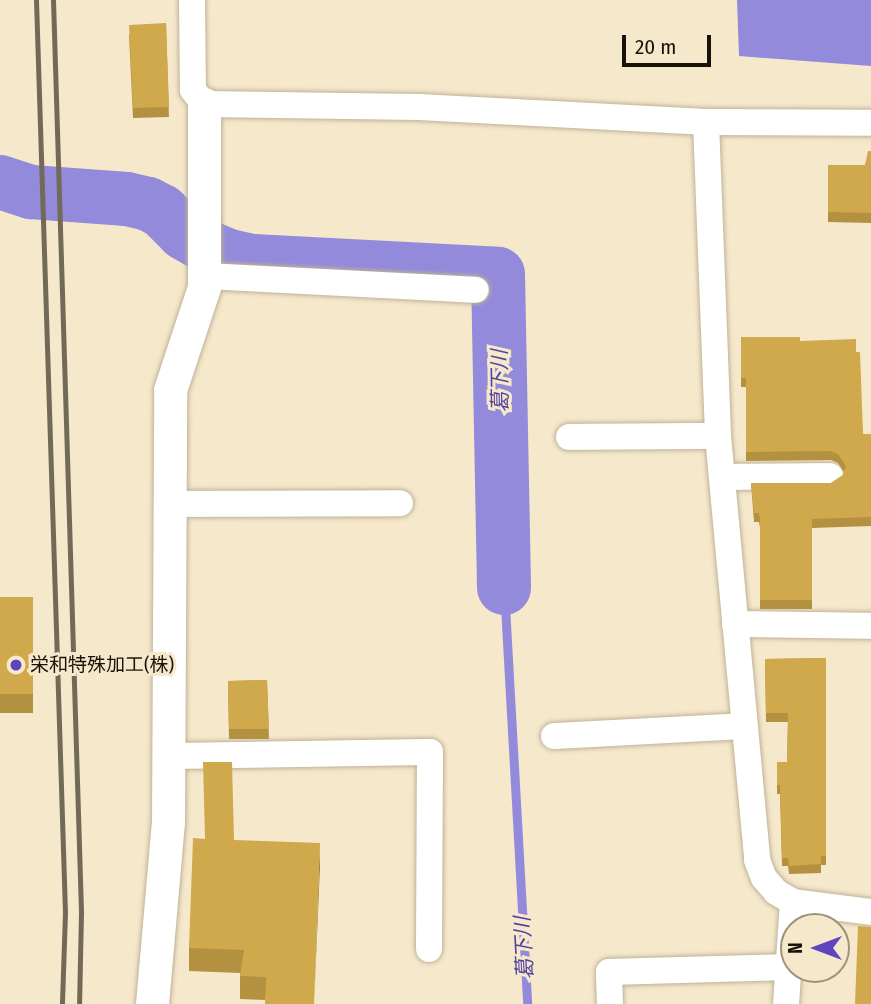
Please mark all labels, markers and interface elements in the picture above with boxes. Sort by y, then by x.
scale bar [626,21,715,65]
text: 20 m [635,34,676,60]
water label: 葛下川 [487,349,513,413]
place label: 栄和特殊加工(株) [30,654,174,676]
marker: 栄和特殊加工(株) [8,657,24,673]
north arrow [780,913,850,983]
water label: 葛下川 [510,916,538,980]
text: N [784,942,807,954]

